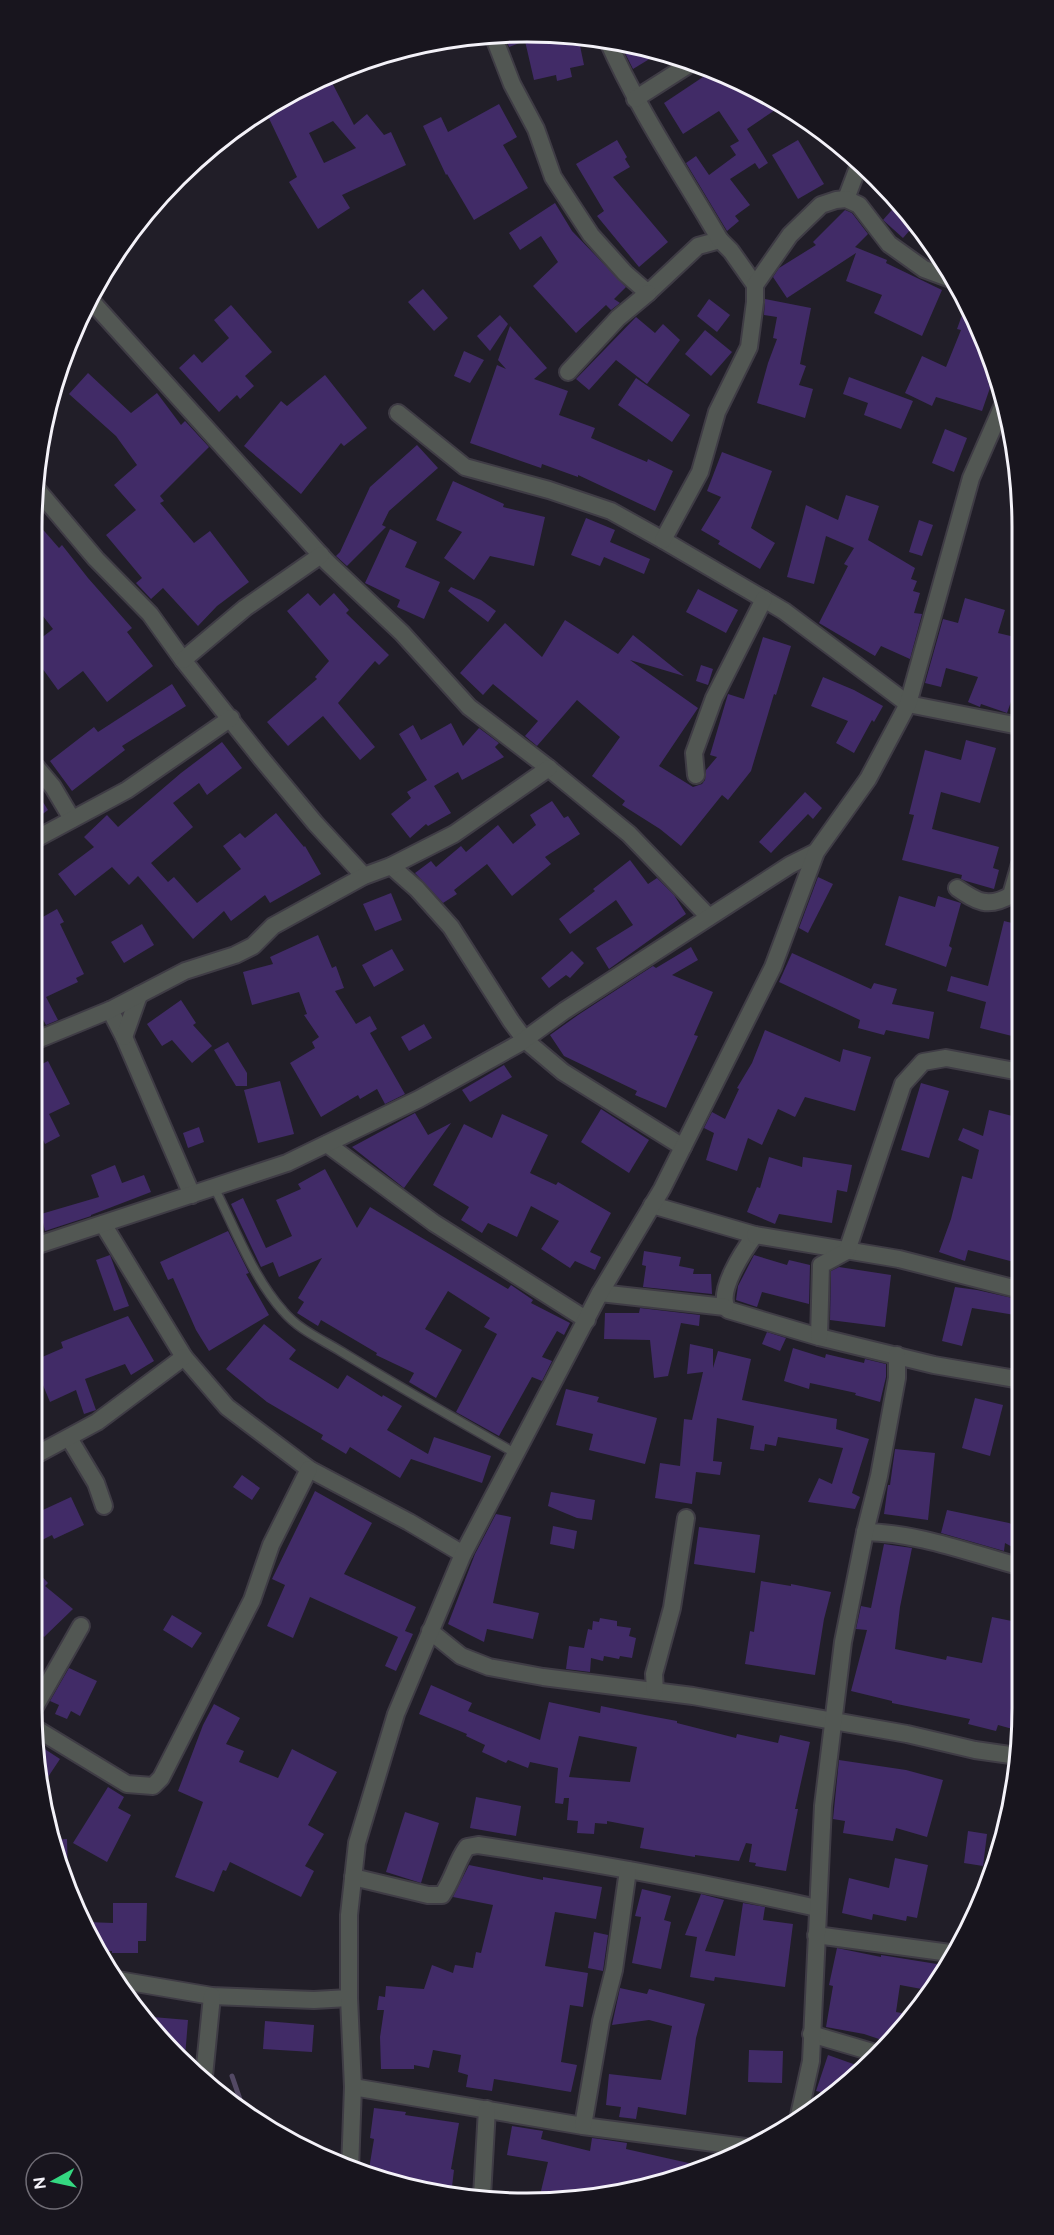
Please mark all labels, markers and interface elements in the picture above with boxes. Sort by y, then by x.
north arrow [24,2151,84,2211]
text: N [29,2176,50,2190]

